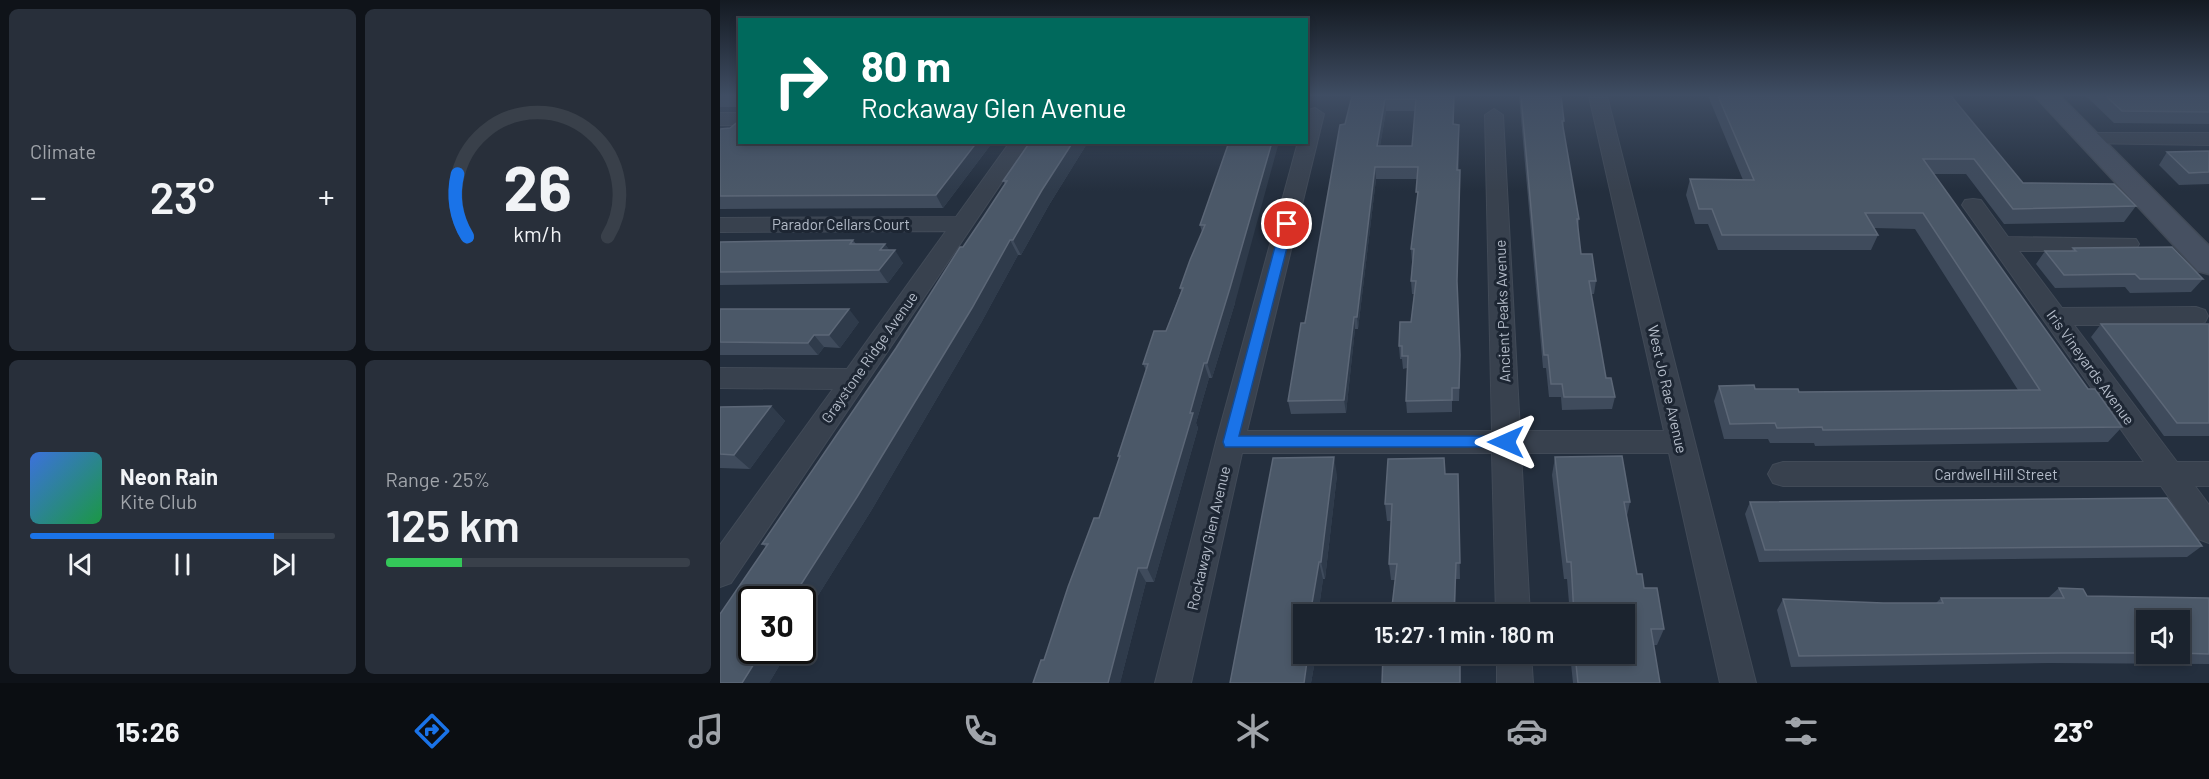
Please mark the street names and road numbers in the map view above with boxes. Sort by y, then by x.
street label: Parador Cellars Court [772,215,910,233]
street label: Ancient Peaks Avenue [1491,239,1513,383]
street label: Graystone Ridge Avenue [817,288,921,426]
street label: Iris Vineyards Avenue [2043,306,2139,428]
street label: West Jo Rae Avenue [1644,323,1692,455]
street label: Rockaway Glen Avenue [1183,464,1233,612]
street label: Cardwell Hill Street [1934,465,2058,483]

